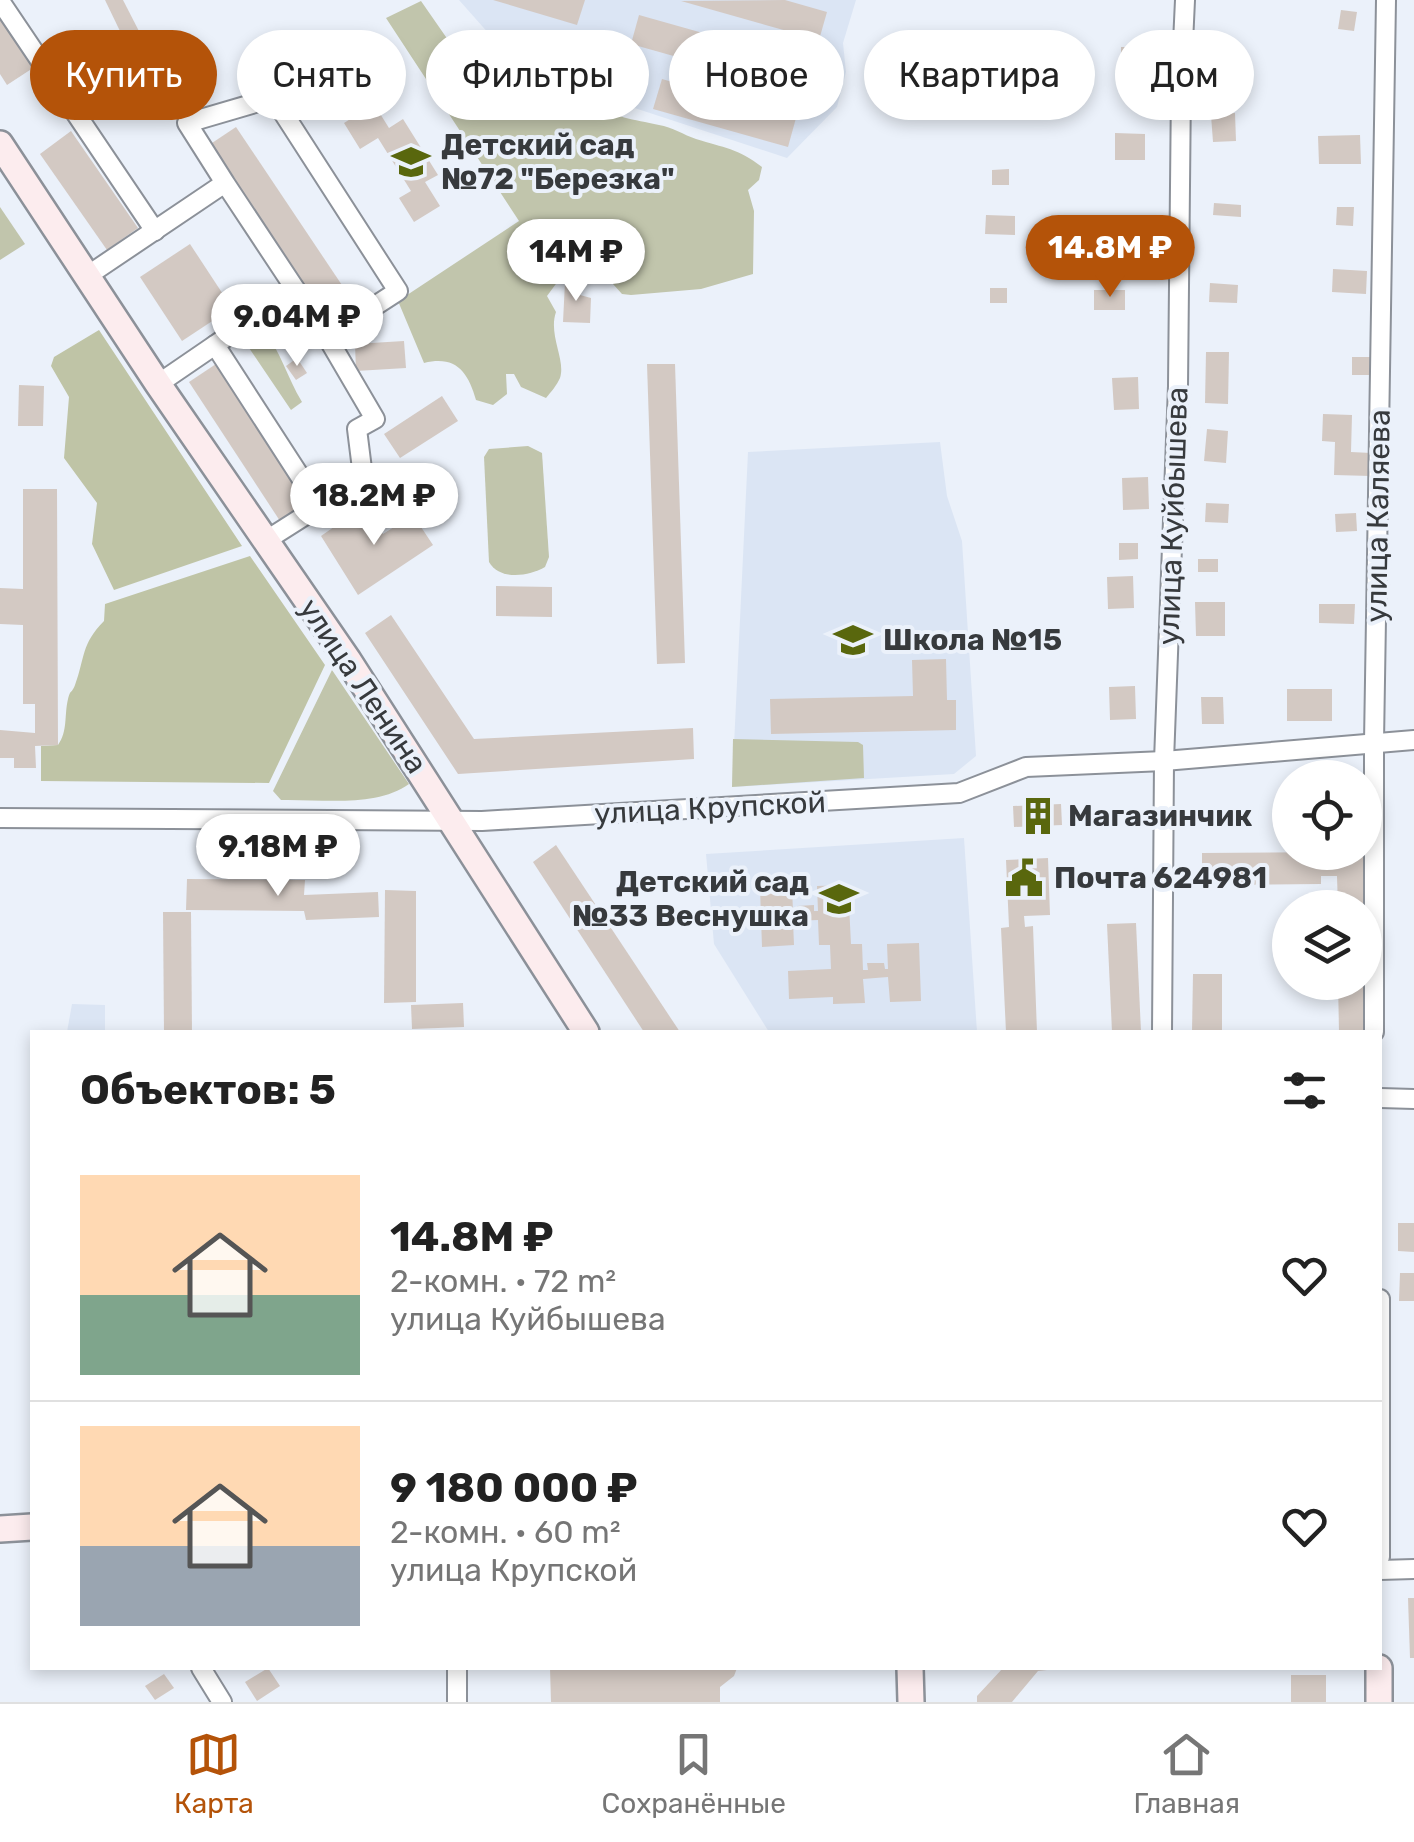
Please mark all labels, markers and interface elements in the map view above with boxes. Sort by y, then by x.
chip: Купить [30,30,217,120]
chip: Снять [237,30,406,120]
chip: Фильтры [426,30,649,120]
chip: Новое [669,30,844,120]
chip: Квартира [864,30,1095,120]
chip: Дом [1115,30,1254,120]
place label: Детский сад №72 "Березка" [441,127,675,197]
school or university icon: Детский сад №72 "Березка" [390,141,432,183]
pin: 14.8M ₽ [1018,215,1202,300]
pin: 14M ₽ [506,219,646,304]
text: 14.8M ₽ [1048,228,1172,266]
text: 14M ₽ [529,232,623,270]
pin: 9.04M ₽ [205,284,389,369]
text: 9.04M ₽ [233,297,361,335]
street label: улица Куйбышева [1151,386,1195,646]
street label: улица Каляева [1358,409,1398,623]
pin: 18.2M ₽ [282,463,466,548]
text: 18.2M ₽ [312,476,436,514]
street label: улица Ленина [291,592,435,780]
school or university icon: Школа №15 [832,619,874,661]
place label: Школа №15 [883,622,1062,658]
map controls [1272,760,1382,1000]
button: locate [1272,760,1382,870]
street label: улица Крупской [593,784,827,832]
building icon: Магазинчик [1017,795,1059,837]
place label: Магазинчик [1068,798,1253,834]
pin: 9.18M ₽ [186,814,370,899]
text: 9.18M ₽ [218,827,338,865]
public building icon: Почта 624981 [1003,857,1045,899]
place label: Почта 624981 [1054,860,1267,896]
place label: Детский сад №33 Веснушка [572,864,809,934]
school or university icon: Детский сад №33 Веснушка [818,878,860,920]
button: layers [1272,890,1382,1000]
icon: filters [1277,1063,1332,1118]
text: Объектов: 5 [80,1065,336,1115]
text: 14.8M ₽ [390,1212,553,1262]
icon: home [160,1215,280,1335]
icon: heart [1277,1248,1332,1303]
text: 2-комн. · 72 m² [390,1262,616,1300]
text: улица Куйбышева [390,1300,666,1338]
text: 9 180 000 ₽ [390,1463,638,1513]
icon: home [160,1466,280,1586]
icon: heart [1277,1499,1332,1554]
text: 2-комн. · 60 m² [390,1513,621,1551]
text: улица Крупской [390,1551,637,1589]
tab: Карта [174,1727,254,1820]
tab: Сохранённые [602,1727,786,1820]
tab: Главная [1134,1727,1240,1820]

